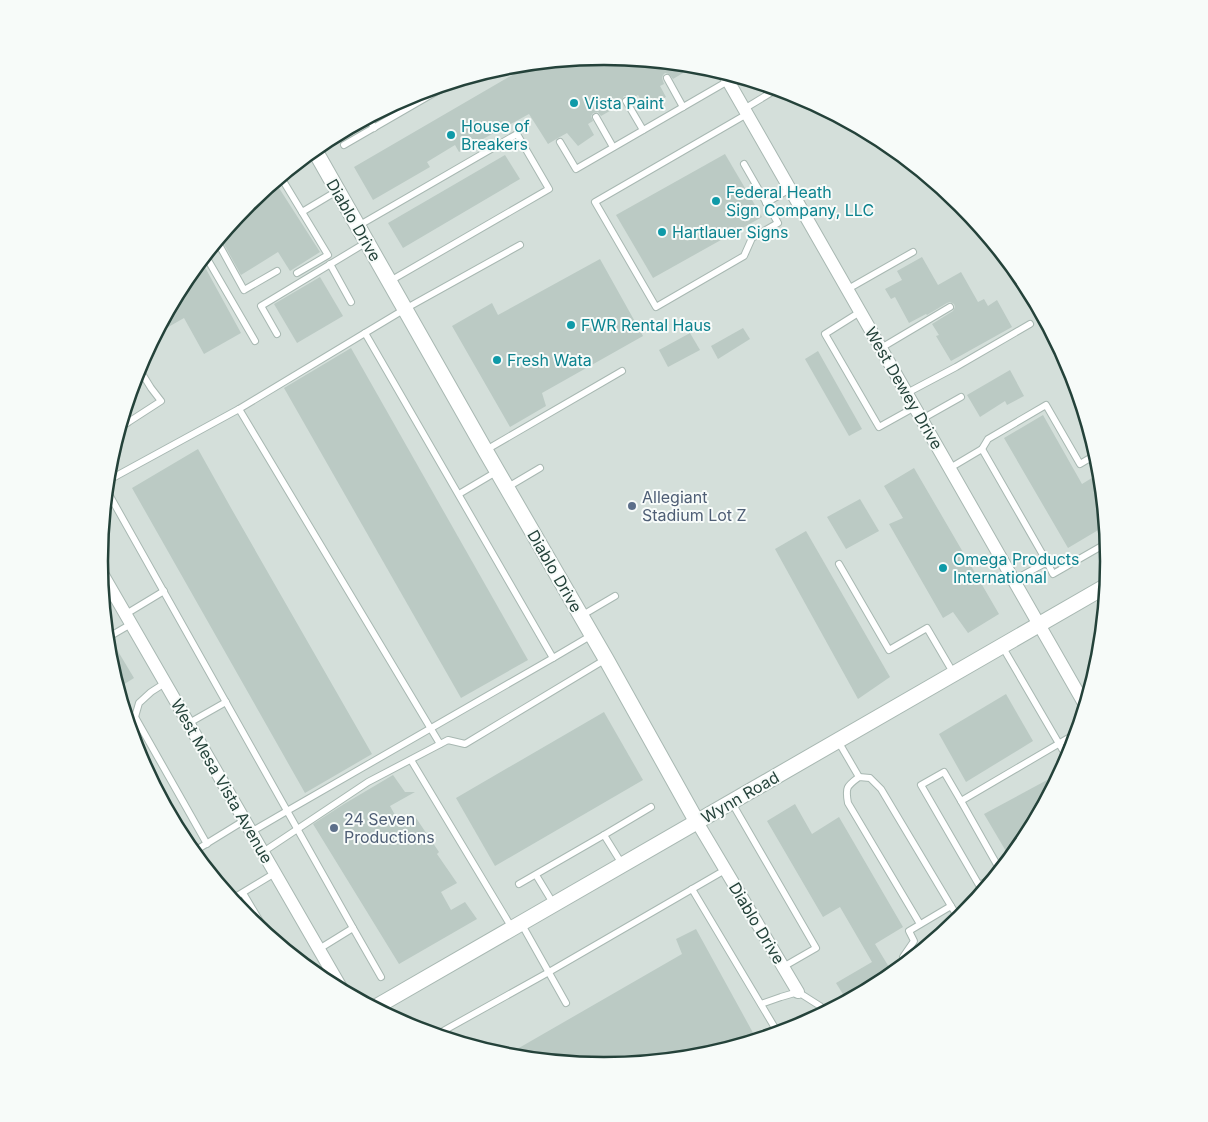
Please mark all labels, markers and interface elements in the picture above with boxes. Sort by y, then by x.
place label: Vista Paint [584,93,664,113]
marker: Vista Paint [568,97,580,109]
place label: House of Breakers [461,116,530,154]
marker: House of Breakers [445,129,457,141]
street label: Diablo Drive [322,175,386,265]
place label: Federal Heath Sign Company, LLC [726,182,874,220]
marker: Federal Heath Sign Company, LLC [710,195,722,207]
place label: Hartlauer Signs [672,222,788,242]
marker: Hartlauer Signs [656,226,668,238]
place label: FWR Rental Haus [581,315,711,335]
marker: FWR Rental Haus [565,319,577,331]
street label: West Dewey Drive [861,323,947,453]
place label: Fresh Wata [507,350,592,370]
marker: Fresh Wata [491,354,503,366]
place label: Allegiant Stadium Lot Z [642,487,747,525]
marker: Allegiant Stadium Lot Z [626,500,638,512]
street label: Diablo Drive [523,526,587,616]
place label: Omega Products International [953,549,1079,587]
marker: Omega Products International [937,562,949,574]
street label: West Mesa Vista Avenue [167,695,277,867]
street label: Wynn Road [697,767,783,827]
place label: 24 Seven Productions [344,809,435,847]
marker: 24 Seven Productions [328,822,340,834]
street label: Diablo Drive [725,878,789,968]

